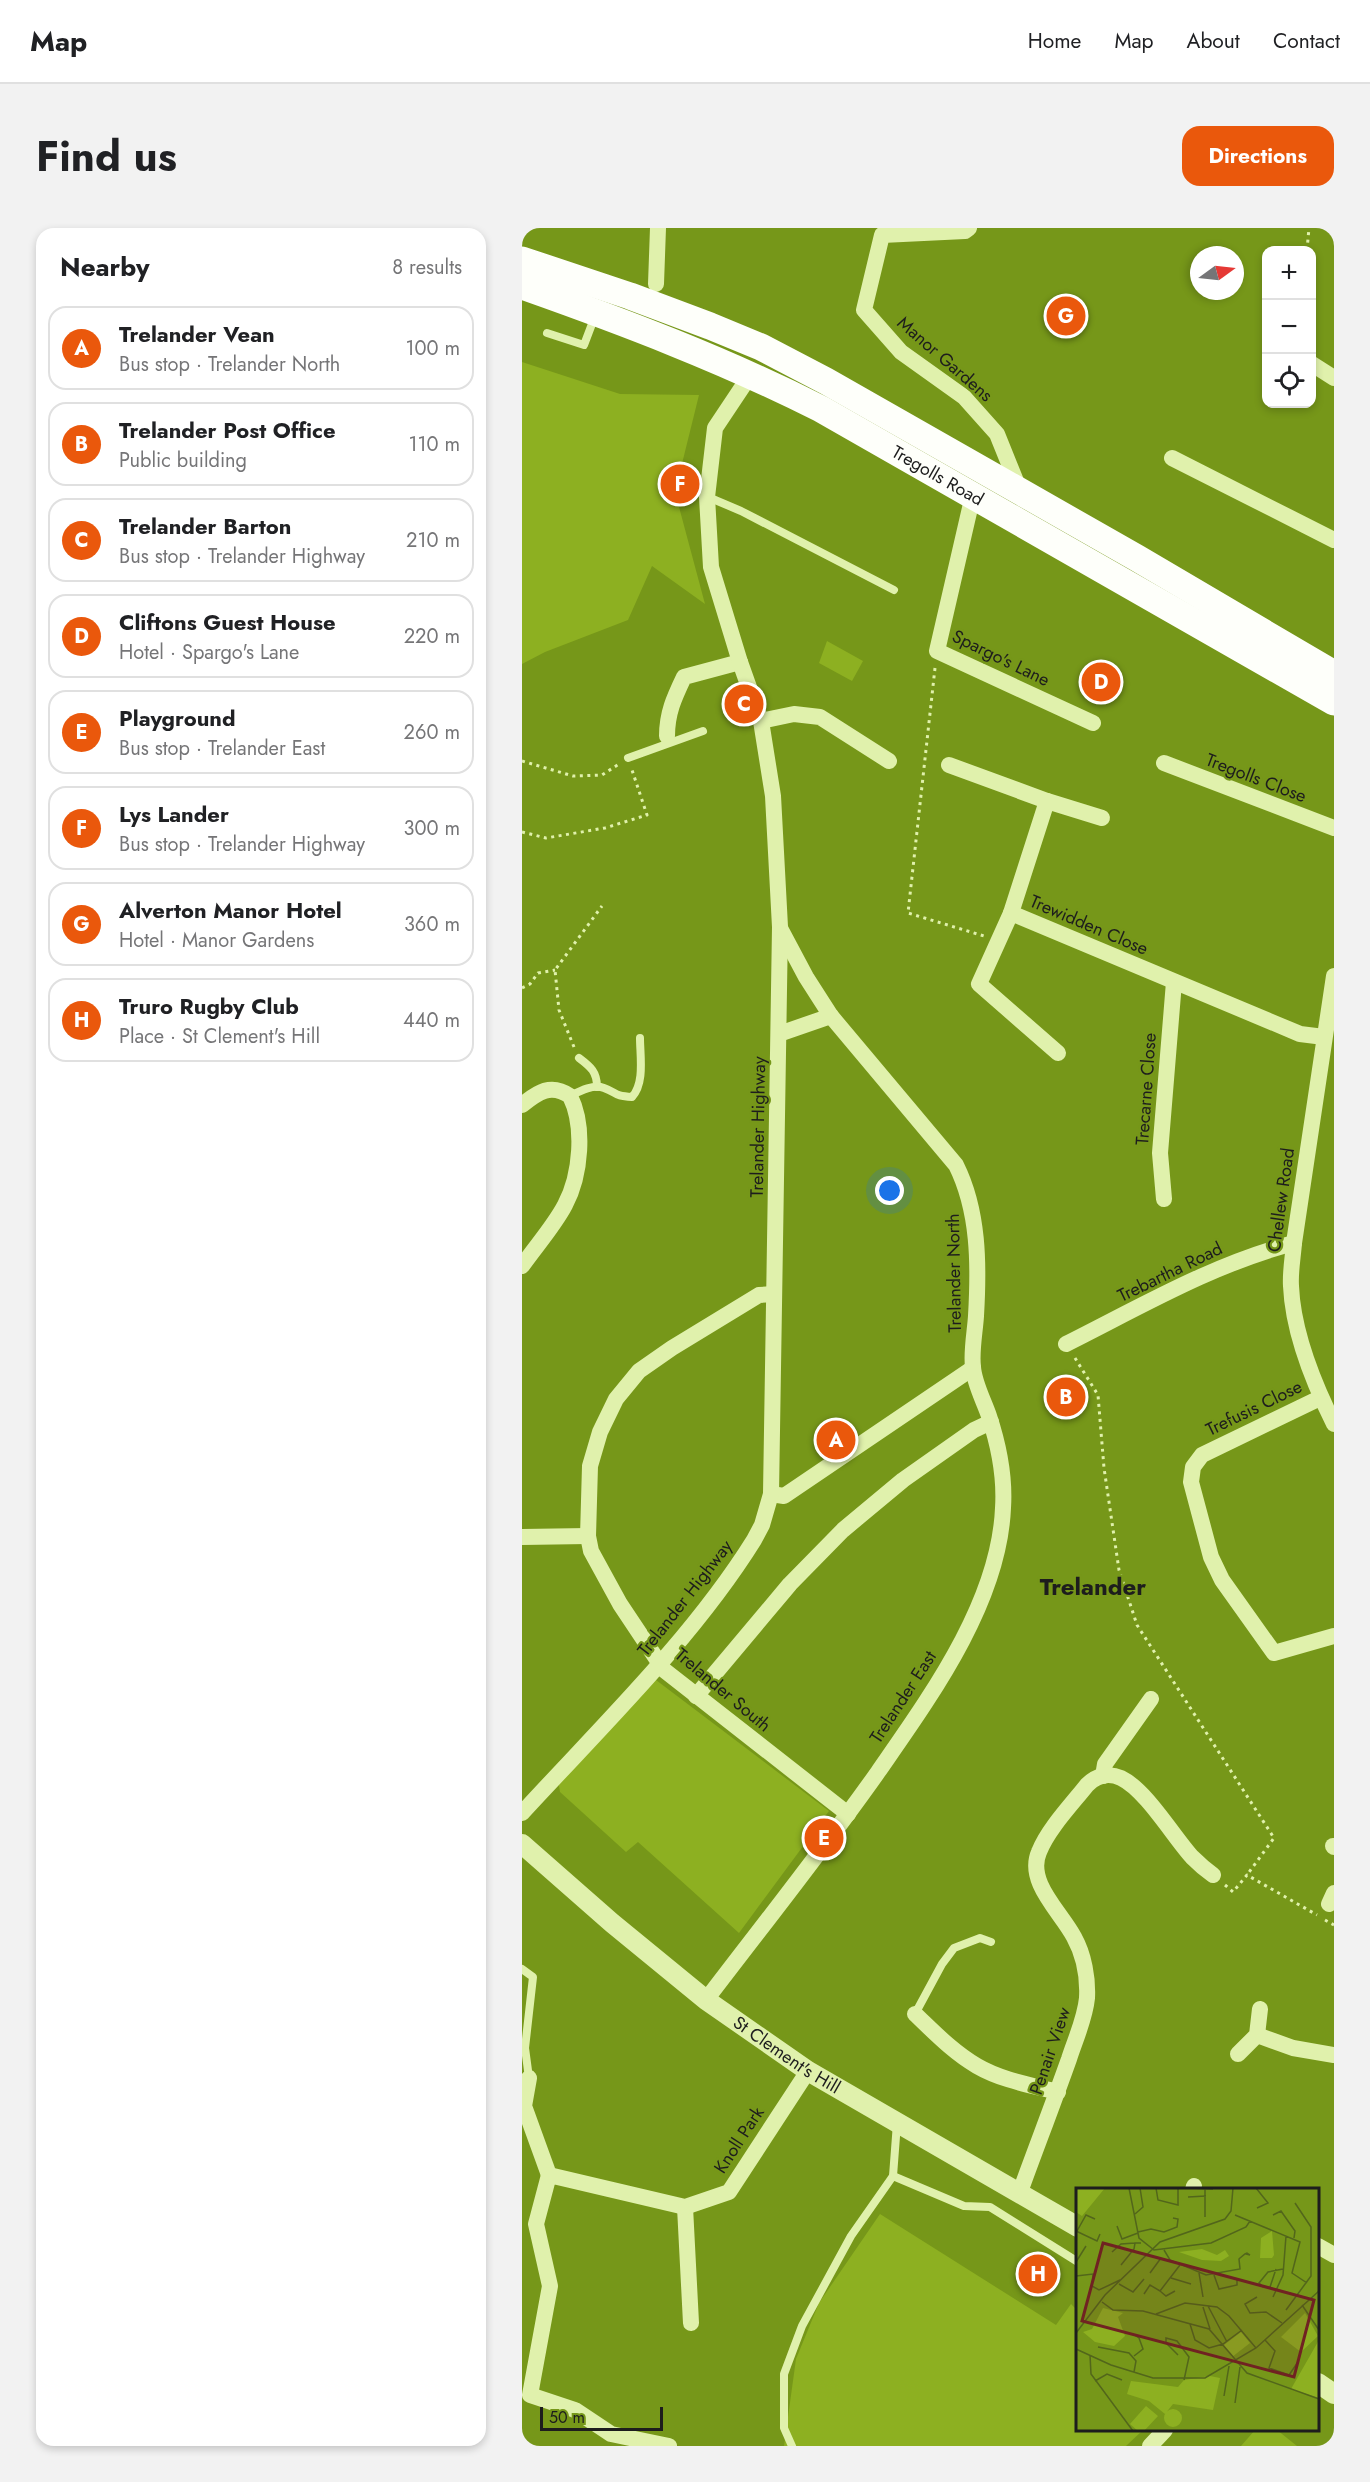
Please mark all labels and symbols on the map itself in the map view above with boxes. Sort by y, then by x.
north arrow [1190,246,1244,300]
pin: G [1046,294,1086,338]
street label: Manor Gardens [892,310,998,408]
street label: Tregolls Road [887,439,989,512]
pin: F [660,462,700,506]
street label: Spargo's Lane [948,623,1054,693]
pin: D [1082,660,1120,704]
pin: C [724,682,764,726]
street label: Tregolls Close [1202,747,1310,809]
street label: Trewidden Close [1026,888,1152,962]
street label: Trecarne Close [1129,1032,1163,1146]
street label: Trelander Highway [744,1056,772,1198]
street label: Chellew Road [1261,1146,1301,1254]
your location [875,1176,904,1205]
street label: Trelander North [940,1213,968,1333]
street label: Trebartha Road [1113,1235,1227,1309]
street label: Trefusis Close [1202,1373,1306,1443]
pin: B [1046,1374,1086,1420]
pin: A [816,1418,856,1462]
street label: Trelander Highway [631,1534,739,1662]
district label: Trelander [1040,1569,1146,1604]
street label: Trelander South [669,1642,777,1738]
street label: Trelander East [863,1645,943,1748]
pin: E [804,1816,844,1860]
street label: Penair View [1023,2003,1077,2098]
street label: St Clement's Hill [728,2010,845,2100]
street label: Knoll Park [708,2101,770,2179]
inset map [1076,2188,1319,2431]
pin: H [1018,2252,1058,2296]
scale bar [540,2404,663,2432]

